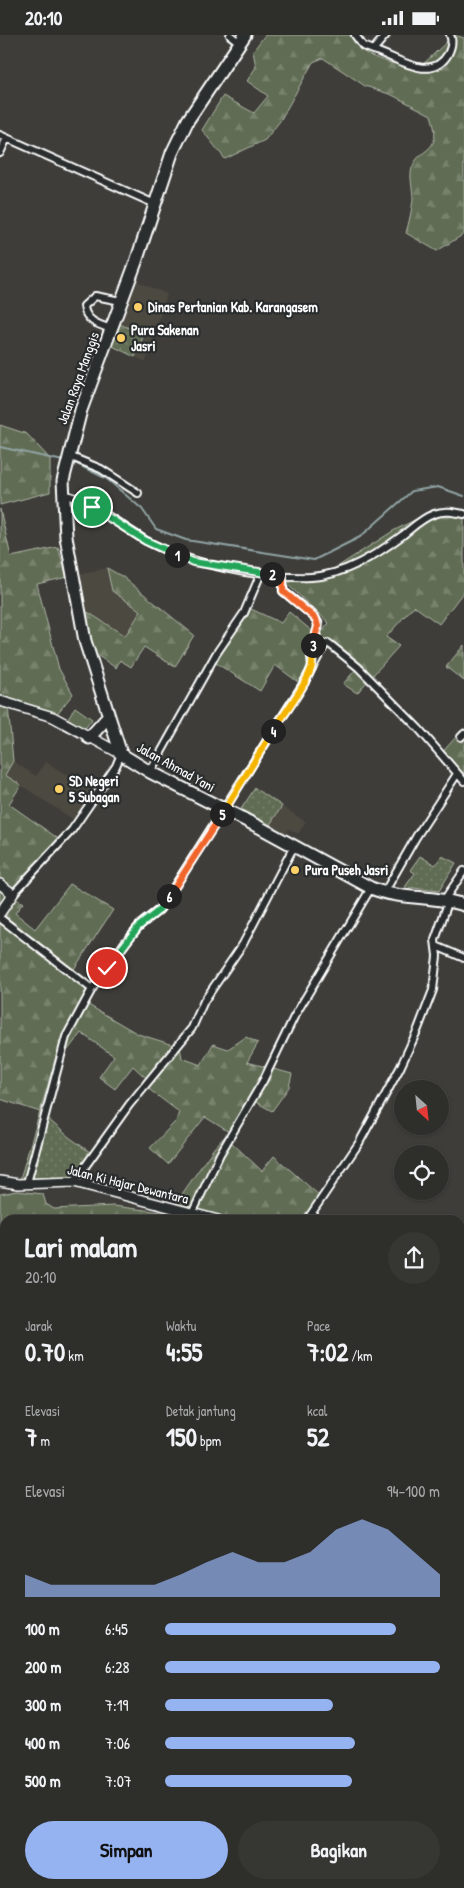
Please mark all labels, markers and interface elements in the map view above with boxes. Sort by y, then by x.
text: 20:10 [25,5,62,31]
place label: Dinas Pertanian Kab. Karangasem [148,297,318,318]
marker: Dinas Pertanian Kab. Karangasem [132,301,144,313]
place label: Pura Sakenan Jasri [131,320,199,355]
street label: Jalan Raya Manggis [52,329,104,427]
marker: Pura Sakenan Jasri [115,332,127,344]
pin [71,486,113,528]
icon: arrive [78,493,106,521]
pin: 1 [164,543,190,567]
text: 1 [175,546,180,565]
pin: 2 [260,561,284,587]
text: 2 [269,565,276,584]
pin: 3 [300,633,326,657]
text: 3 [310,636,317,655]
pin: 4 [260,719,286,743]
text: 4 [271,722,276,741]
street label: Jalan Ahmad Yani [134,737,219,796]
place label: SD Negeri 5 Subagan [69,771,119,808]
marker: SD Negeri 5 Subagan [53,783,65,795]
pin: 5 [210,801,234,827]
text: 5 [220,805,225,824]
place label: Pura Puseh Jasri [305,860,388,879]
marker: Pura Puseh Jasri [289,864,301,876]
pin: 6 [156,883,182,909]
text: 6 [167,887,172,906]
pin [86,947,128,989]
icon: check [93,954,121,982]
north arrow [394,1080,449,1135]
map controls [394,1080,449,1200]
button: locate [394,1145,449,1200]
street label: Jalan Ki Hajar Dewantara [65,1159,191,1209]
text: Lari malam [25,1228,137,1266]
button: share [388,1232,440,1284]
text: 20:10 [25,1266,56,1288]
text: Jarak [25,1316,52,1335]
text: Waktu [166,1316,196,1335]
text: Pace [307,1316,330,1335]
text: 0.70 [25,1335,65,1369]
text: 4:55 [166,1335,202,1369]
text: 7:02 [307,1335,348,1369]
text: km [65,1346,84,1365]
text: /km [348,1346,373,1365]
text: Elevasi [25,1401,60,1420]
text: Detak jantung [166,1401,236,1420]
text: kcal [307,1401,327,1420]
text: 7 [25,1420,37,1454]
text: 150 [166,1420,197,1454]
text: 52 [307,1420,329,1454]
text: m [37,1431,50,1450]
text: bpm [197,1431,221,1450]
text: Elevasi [25,1480,65,1502]
text: 94–100 m [387,1480,440,1502]
text: 100 m [25,1618,60,1640]
text: 6:45 [105,1618,128,1640]
text: 200 m [25,1656,61,1678]
text: 6:28 [105,1656,130,1678]
text: 300 m [25,1694,61,1716]
text: 7:19 [105,1694,128,1716]
text: 400 m [25,1732,60,1754]
text: 7:06 [105,1732,130,1754]
text: 500 m [25,1770,61,1792]
text: 7:07 [105,1770,132,1792]
button: Simpan [25,1821,228,1879]
button: Bagikan [238,1821,440,1879]

